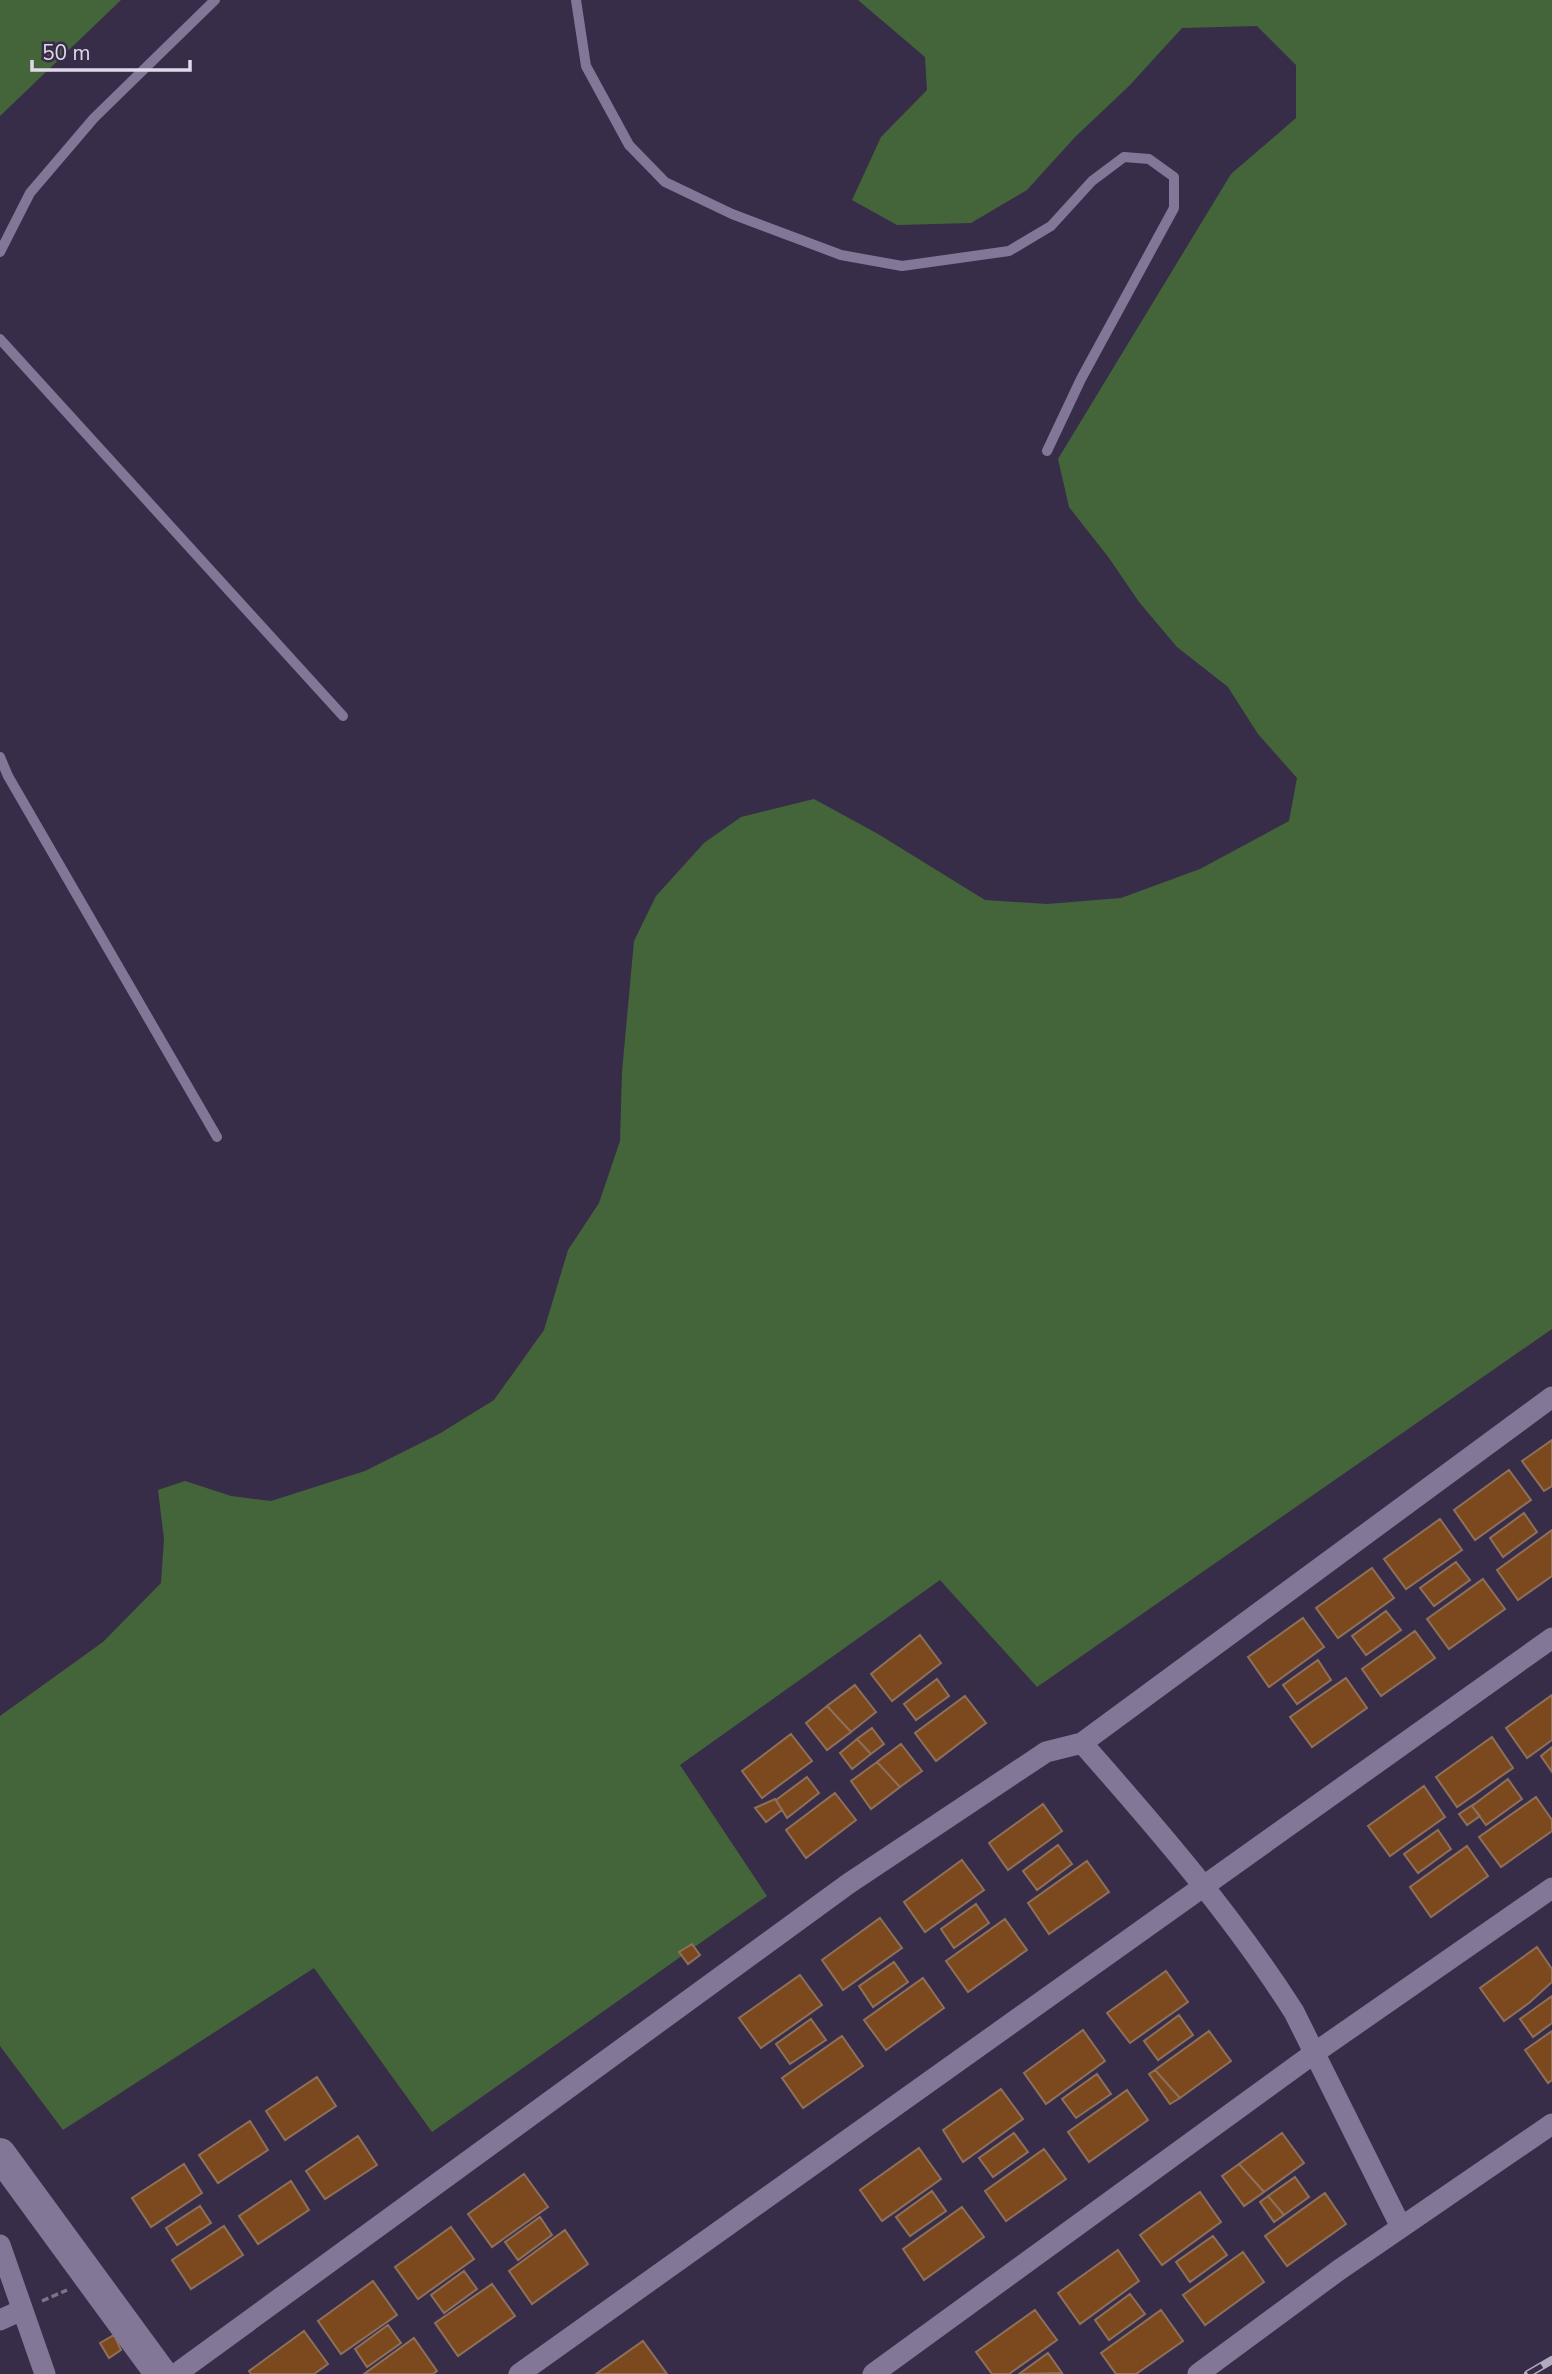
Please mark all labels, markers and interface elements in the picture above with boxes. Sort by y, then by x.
scale bar [32,28,189,72]
text: 50 m [42,39,91,67]

